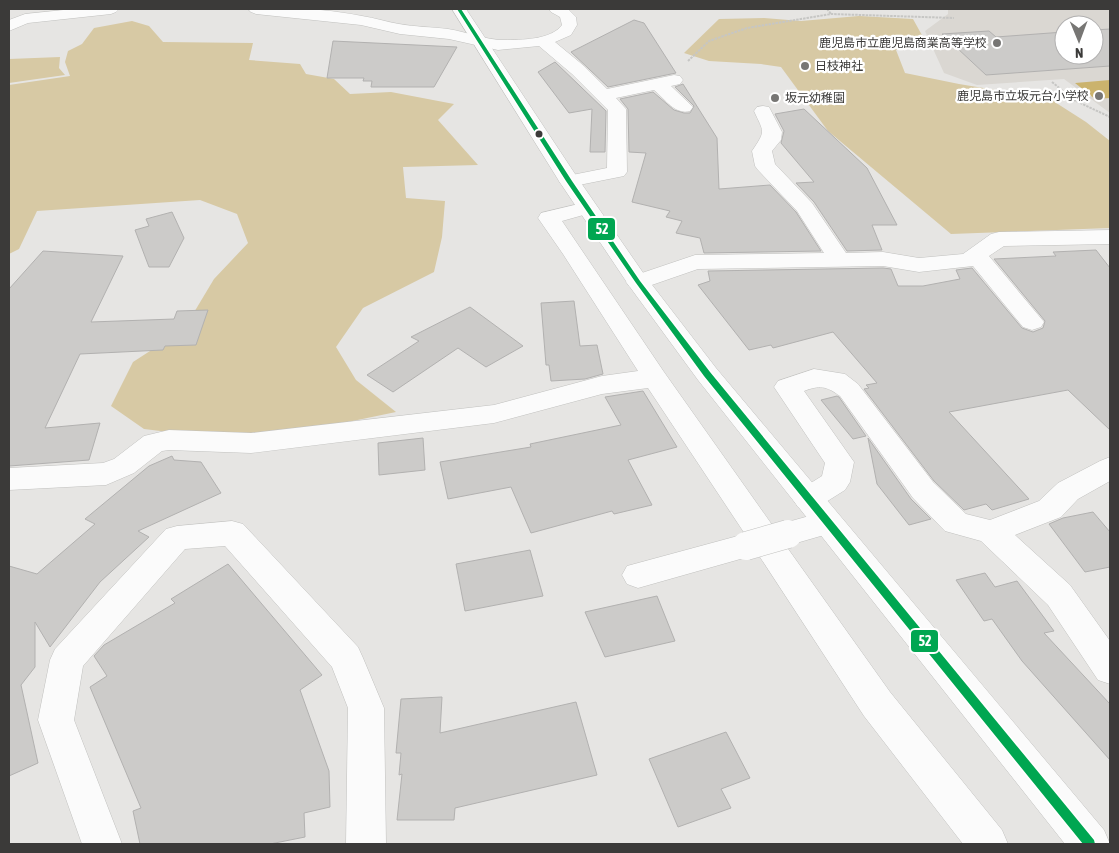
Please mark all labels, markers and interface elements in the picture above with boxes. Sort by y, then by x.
north arrow [1054,15,1104,65]
place label: 鹿児島市立鹿児島商業高等学校 [819,36,987,50]
marker: 鹿児島市立鹿児島商業高等学校 [991,37,1003,49]
text: N [1075,45,1083,61]
place label: 日枝神社 [815,59,863,73]
marker: 日枝神社 [799,60,811,72]
place label: 鹿児島市立坂元台小学校 [957,89,1089,103]
marker: 鹿児島市立坂元台小学校 [1093,90,1105,102]
place label: 坂元幼稚園 [785,91,845,105]
marker: 坂元幼稚園 [769,92,781,104]
unlabelled marker [534,129,544,139]
line badge: 52 [587,217,616,241]
text: 52 [595,221,609,237]
line badge: 52 [910,629,939,653]
text: 52 [918,633,932,649]

